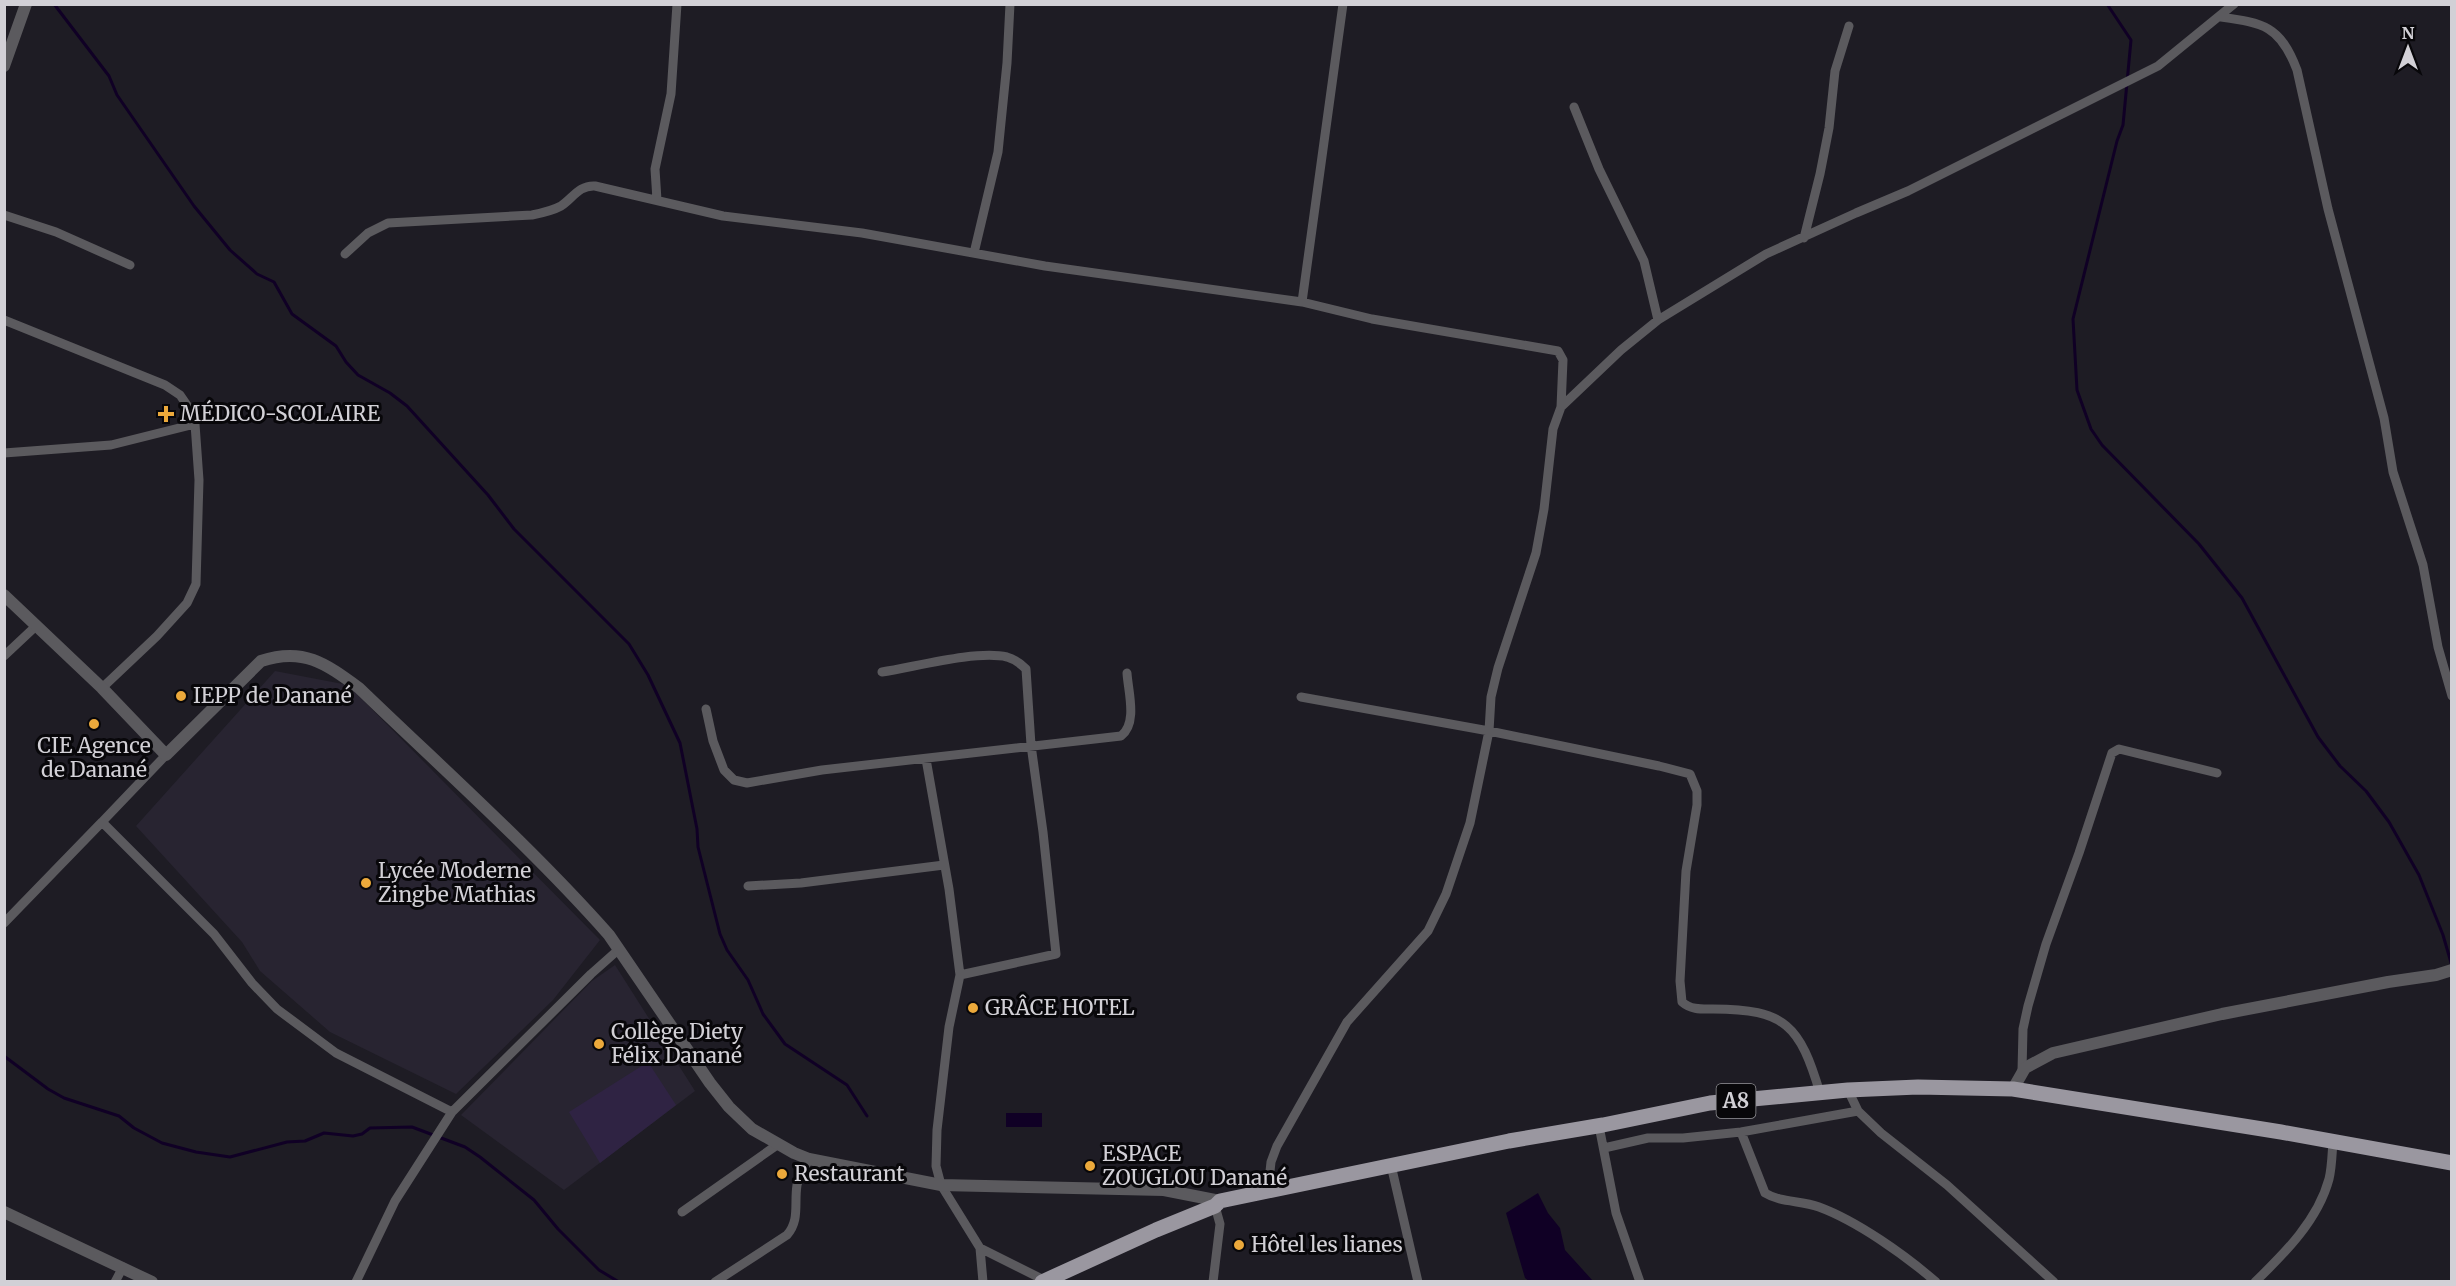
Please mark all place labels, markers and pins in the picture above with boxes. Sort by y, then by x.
place label: MÉDICO-SCOLAIRE [180,399,381,427]
marker: MÉDICO-SCOLAIRE [157,405,175,423]
place label: IEPP de Danané [193,682,352,709]
marker: IEPP de Danané [174,689,188,703]
marker: CIE Agence de Danané [87,717,101,731]
place label: CIE Agence de Danané [37,732,151,783]
place label: Lycée Moderne Zingbe Mathias [378,857,536,908]
marker: Lycée Moderne Zingbe Mathias [359,876,373,890]
place label: GRÂCE HOTEL [985,994,1135,1021]
marker: GRÂCE HOTEL [966,1001,980,1015]
place label: Collège Diety Félix Danané [611,1018,744,1069]
marker: Collège Diety Félix Danané [592,1037,606,1051]
place label: ESPACE ZOUGLOU Danané [1102,1140,1287,1191]
marker: ESPACE ZOUGLOU Danané [1083,1159,1097,1173]
place label: Restaurant [794,1160,904,1187]
marker: Restaurant [775,1167,789,1181]
place label: Hôtel les lianes [1251,1231,1403,1258]
marker: Hôtel les lianes [1232,1238,1246,1252]

